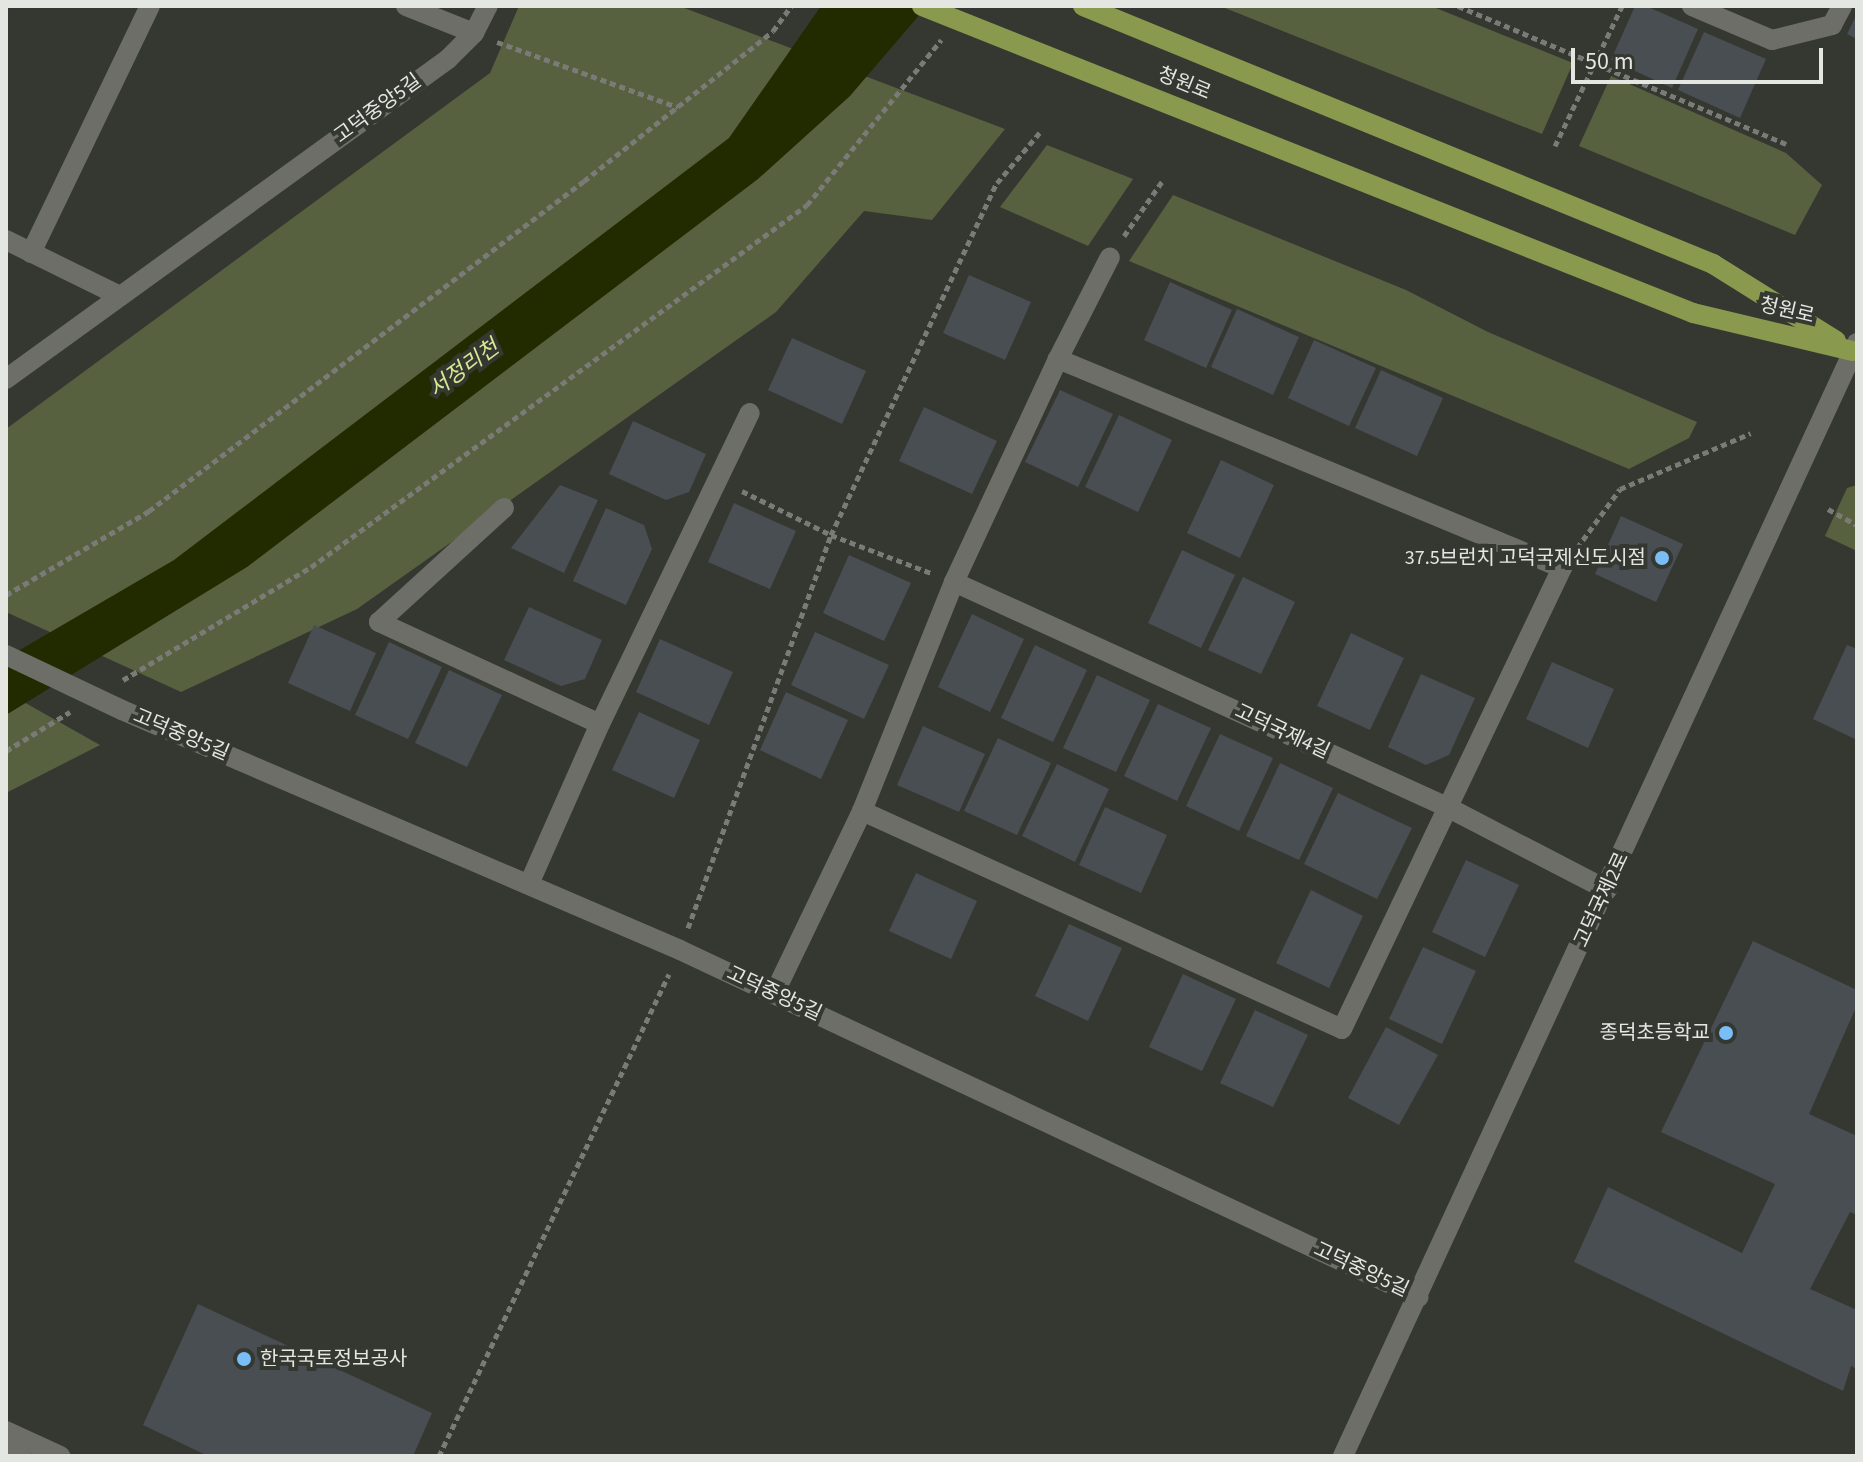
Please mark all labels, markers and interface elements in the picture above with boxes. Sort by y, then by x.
scale bar [1575,32,1827,82]
text: 50 m [1585,44,1634,79]
street label: 청원로 [1154,63,1214,105]
street label: 고덕중앙5길 [330,69,426,149]
street label: 청원로 [1757,293,1817,329]
water label: 서정리천 [423,335,505,403]
place label: 37.5브런치 고덕국제신도시점 [1405,546,1646,570]
marker: 37.5브런치 고덕국제신도시점 [1653,549,1671,567]
street label: 고덕국제4길 [1231,700,1333,764]
street label: 고덕중앙5길 [129,704,233,766]
street label: 고덕국제2로 [1570,849,1634,951]
street label: 고덕중앙5길 [723,962,825,1026]
place label: 종덕초등학교 [1600,1021,1710,1045]
marker: 종덕초등학교 [1717,1024,1735,1042]
street label: 고덕중앙5길 [1310,1238,1412,1302]
place label: 한국국토정보공사 [260,1347,407,1371]
marker: 한국국토정보공사 [235,1350,253,1368]

